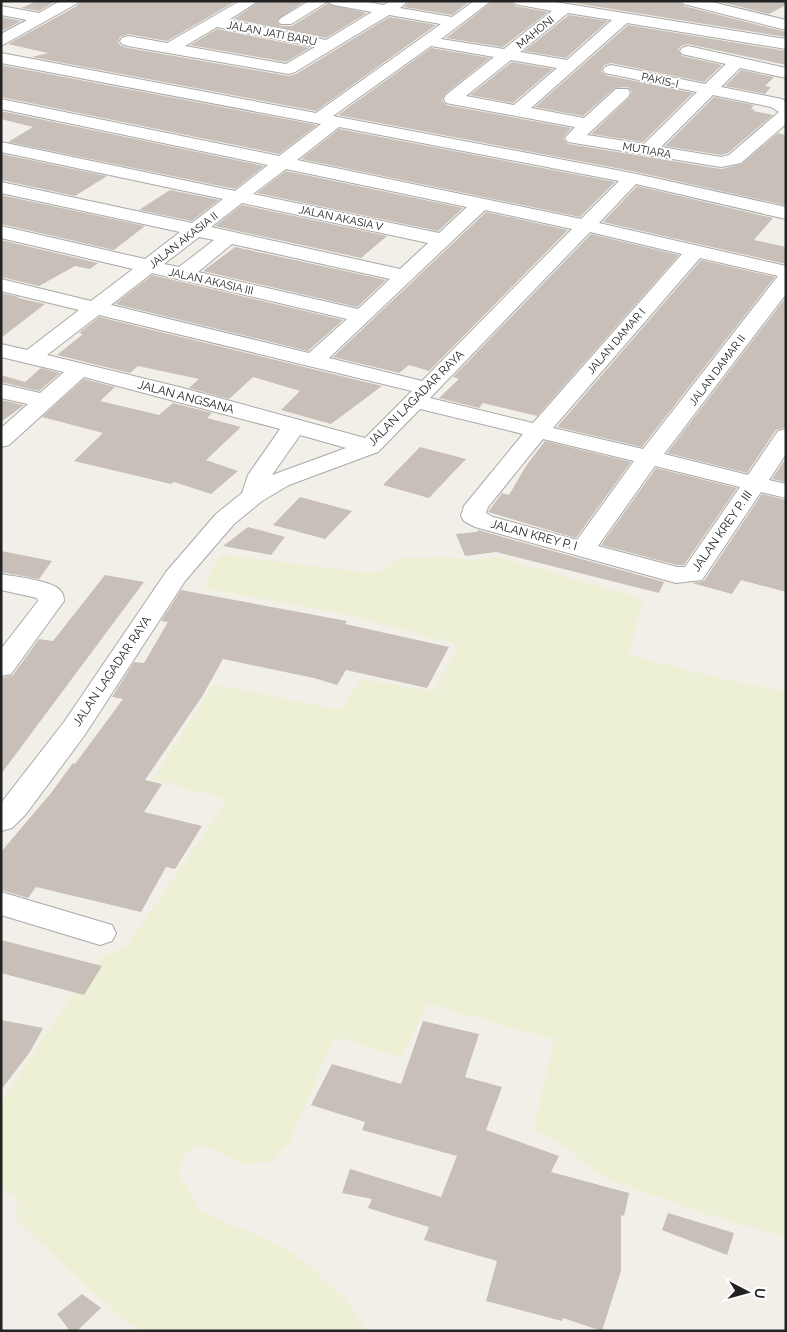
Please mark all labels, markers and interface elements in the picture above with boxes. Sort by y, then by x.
street label: MAHONI [514,13,557,52]
street label: JALAN JATI BARU [226,18,318,49]
street label: PAKIS-I [640,70,680,91]
street label: MUTIARA [621,140,673,161]
street label: JALAN AKASIA V [298,203,385,234]
street label: JALAN AKASIA II [146,209,220,271]
street label: JALAN AKASIA III [167,265,255,298]
street label: JALAN DAMAR I [584,306,648,377]
street label: JALAN DAMAR II [687,332,748,408]
street label: JALAN LAGADAR RAYA [365,347,467,449]
street label: JALAN ANGSANA [136,377,236,417]
street label: JALAN KREY P. III [689,488,755,574]
street label: JALAN KREY P. I [489,517,579,553]
street label: JALAN LAGADAR RAYA [70,613,154,729]
north arrow [722,1267,772,1317]
text: U [751,1287,768,1299]

